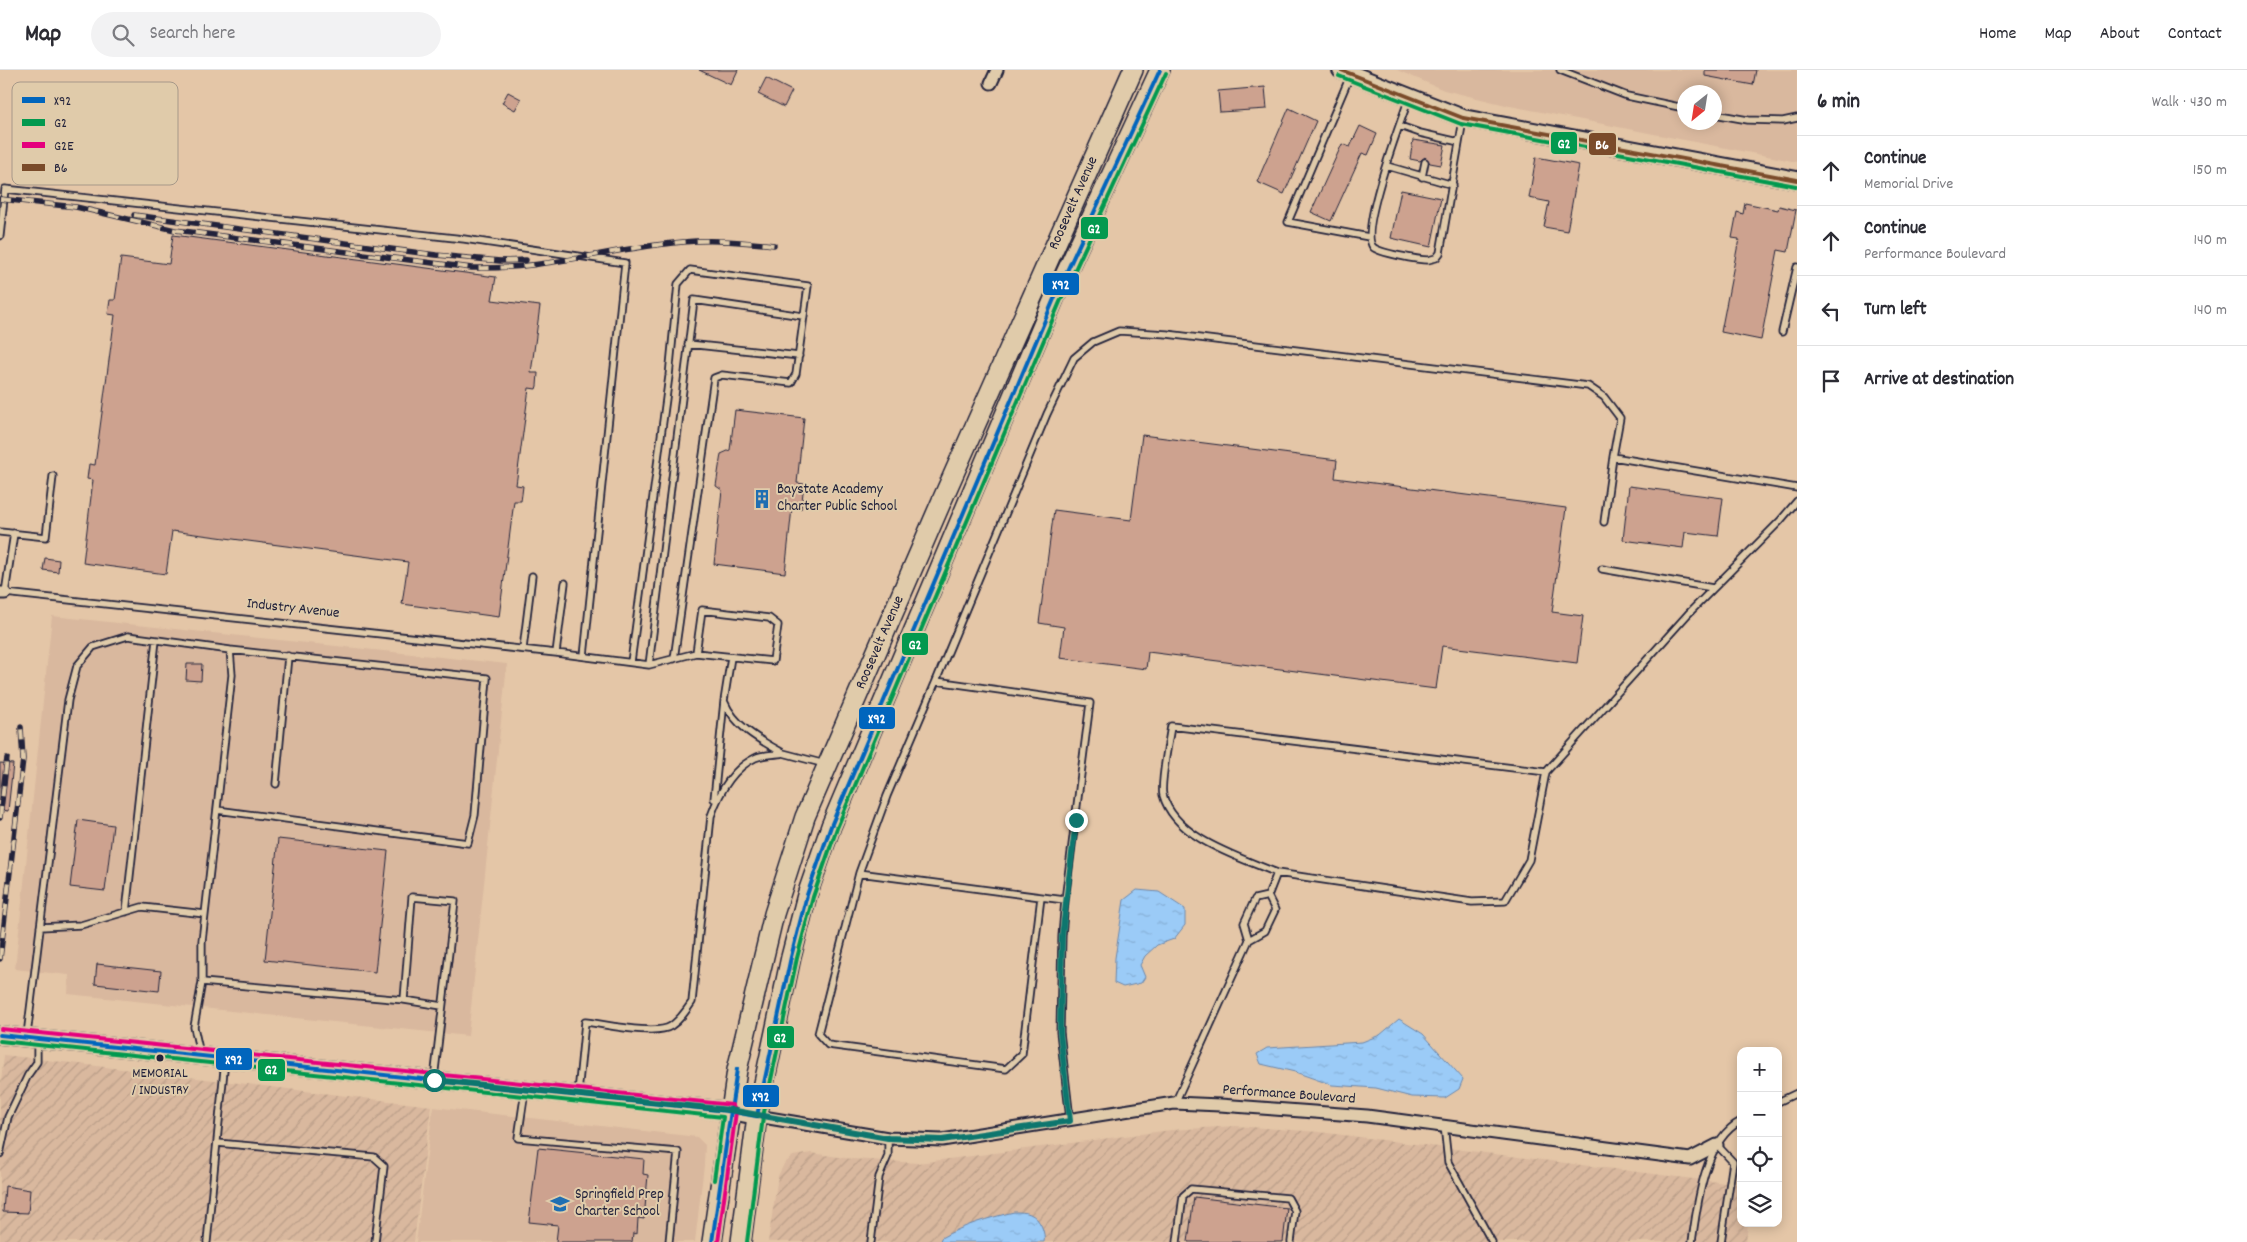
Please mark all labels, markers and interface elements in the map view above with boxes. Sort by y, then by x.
search box [91,12,441,57]
text: Map [25,18,61,52]
icon: search [109,21,137,49]
text: Search here [149,21,235,48]
text: Home [1979,22,2016,47]
text: Map [2044,22,2072,47]
text: About [2100,22,2140,47]
text: Contact [2168,22,2222,47]
legend [12,82,178,185]
north arrow [1677,85,1722,130]
text: 6 min [1817,88,1860,118]
text: Walk · 430 m [2152,91,2227,114]
text: X92 [54,92,71,112]
text: G2 [54,114,67,134]
line badge: G2 [1550,131,1578,155]
line badge: B6 [1588,132,1617,156]
text: G2 [1557,135,1571,155]
text: B6 [1595,136,1609,156]
text: G2E [54,137,74,157]
text: Continue [1864,146,1926,173]
street label: Roosevelt Avenue [1043,153,1104,254]
icon: ahead [1817,157,1845,185]
text: B6 [54,159,68,179]
text: 150 m [2193,159,2227,182]
text: Memorial Drive [1864,173,1953,196]
line badge: G2 [1080,216,1109,240]
text: Continue [1864,216,1926,243]
text: G2 [1087,220,1101,240]
icon: ahead [1817,227,1845,255]
text: 140 m [2193,229,2227,252]
text: Performance Boulevard [1864,243,2006,266]
line badge: X92 [1042,272,1080,296]
text: X92 [1052,276,1070,296]
icon: left [1817,297,1845,325]
text: Turn left [1864,297,1927,324]
text: 140 m [2193,299,2227,322]
icon: arrive [1817,367,1845,395]
text: Arrive at destination [1864,367,2014,394]
place label: Baystate Academy Charter Public School [777,479,897,518]
building icon: Baystate Academy Charter Public School [751,488,773,510]
street label: Roosevelt Avenue [850,592,911,693]
street label: Industry Avenue [246,593,341,625]
line badge: G2 [901,632,929,656]
text: G2 [908,636,922,656]
line badge: X92 [858,706,896,730]
text: X92 [868,710,886,730]
route end [1065,809,1088,832]
line badge: G2 [766,1025,795,1049]
text: G2 [773,1029,787,1049]
line badge: X92 [215,1047,253,1071]
map controls [1737,1047,1782,1227]
button: + [1737,1047,1782,1092]
text: X92 [225,1051,243,1071]
marker: MEMORIAL / INDUSTRY [155,1053,165,1063]
line badge: G2 [257,1058,286,1082]
text: G2 [264,1061,278,1081]
place label: MEMORIAL / INDUSTRY [132,1064,189,1101]
route start [423,1069,446,1092]
street label: Performance Boulevard [1222,1079,1356,1111]
line badge: X92 [742,1084,780,1108]
text: X92 [752,1088,770,1108]
button: − [1737,1092,1782,1137]
button: locate [1737,1137,1782,1182]
button: layers [1737,1182,1782,1227]
place label: Springfield Prep Charter School [575,1184,664,1223]
school or university icon: Springfield Prep Charter School [549,1193,571,1215]

